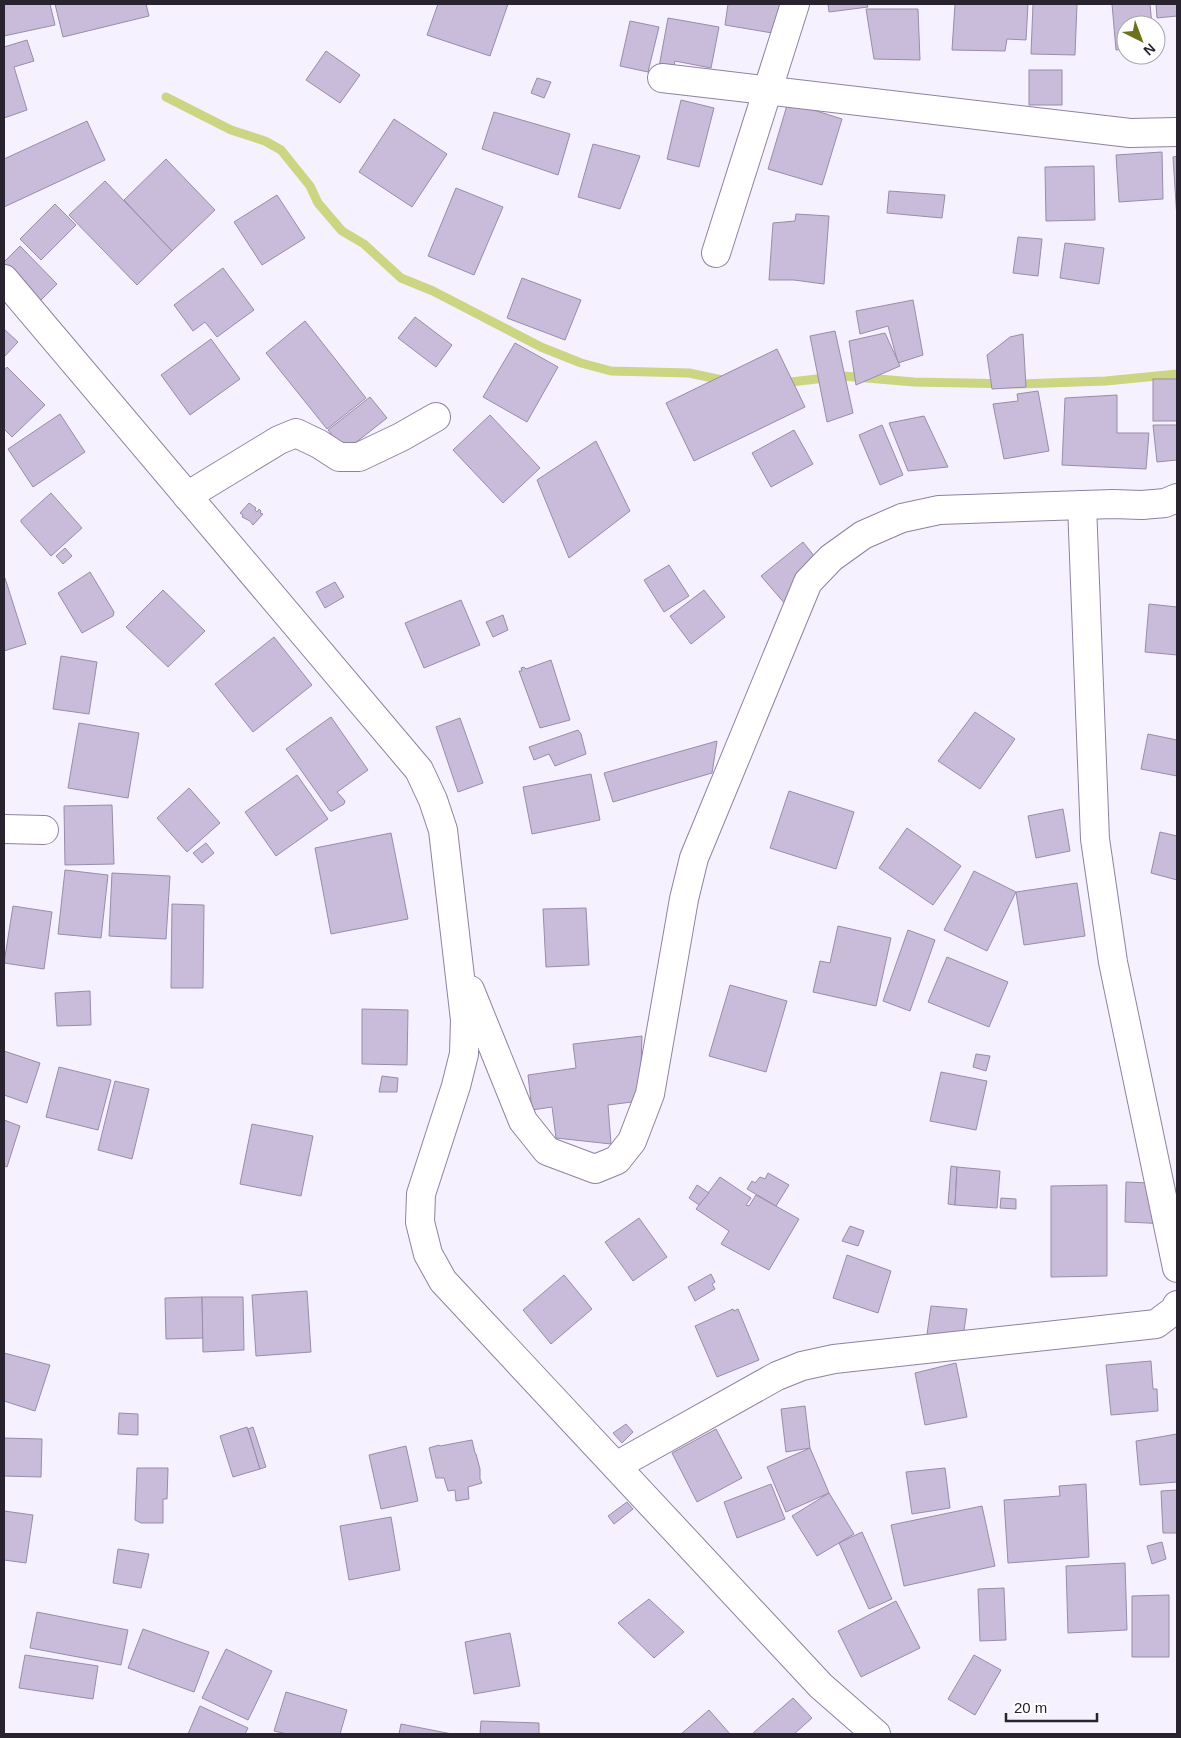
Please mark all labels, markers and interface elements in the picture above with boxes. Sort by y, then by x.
north arrow [1116,15,1166,65]
text: N [1141,40,1159,59]
scale bar [1006,1690,1097,1722]
text: 20 m [1014,1699,1047,1716]

